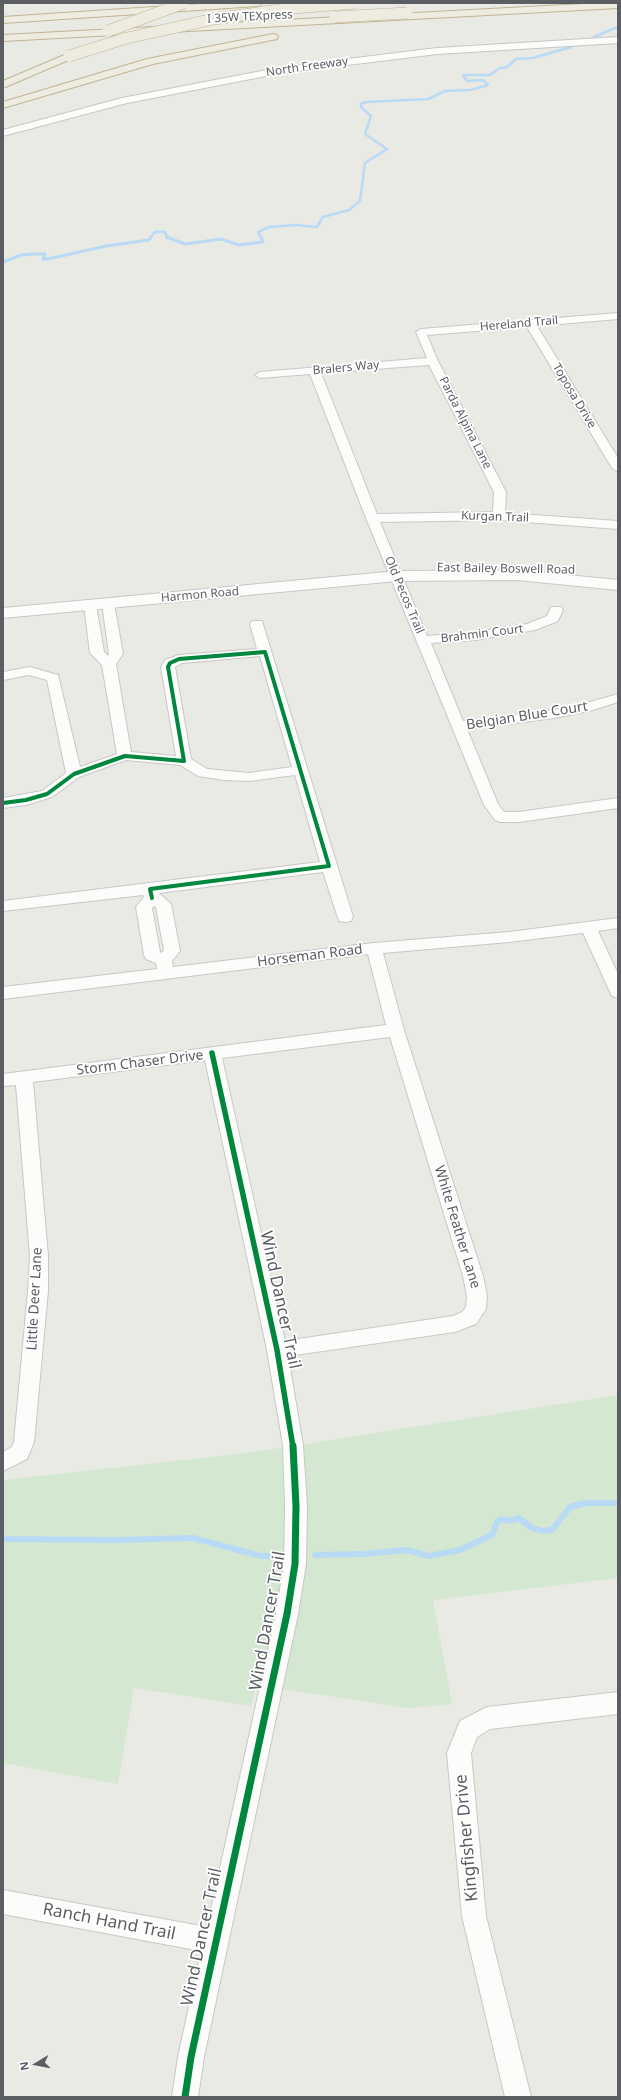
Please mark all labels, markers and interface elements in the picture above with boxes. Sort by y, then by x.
street label: I 35W TEXpress [207,8,293,26]
street label: North Freeway [265,54,349,80]
street label: Hereland Trail [479,313,559,335]
street label: Bralers Way [312,358,380,378]
street label: Toposa Drive [549,361,599,431]
street label: Parda Alpina Lane [436,374,494,472]
street label: Kurgan Trail [461,509,529,525]
street label: Old Pecos Trail [381,554,427,636]
street label: East Bailey Boswell Road [437,561,575,577]
street label: Harmon Road [160,584,240,606]
street label: Brahmin Court [440,622,524,646]
street label: Belgian Blue Court [465,698,589,734]
street label: Horseman Road [256,941,364,971]
street label: Storm Chaser Drive [76,1047,204,1079]
street label: White Feather Lane [430,1164,484,1290]
street label: Wind Dancer Trail [255,1229,305,1371]
street label: Little Deer Lane [24,1247,46,1351]
street label: Wind Dancer Trail [246,1550,290,1692]
street label: Kingfisher Drive [451,1773,483,1903]
street label: Wind Dancer Trail [177,1866,227,2008]
street label: Ranch Hand Trail [41,1899,177,1945]
north arrow [16,2044,56,2084]
text: N [16,2060,32,2072]

